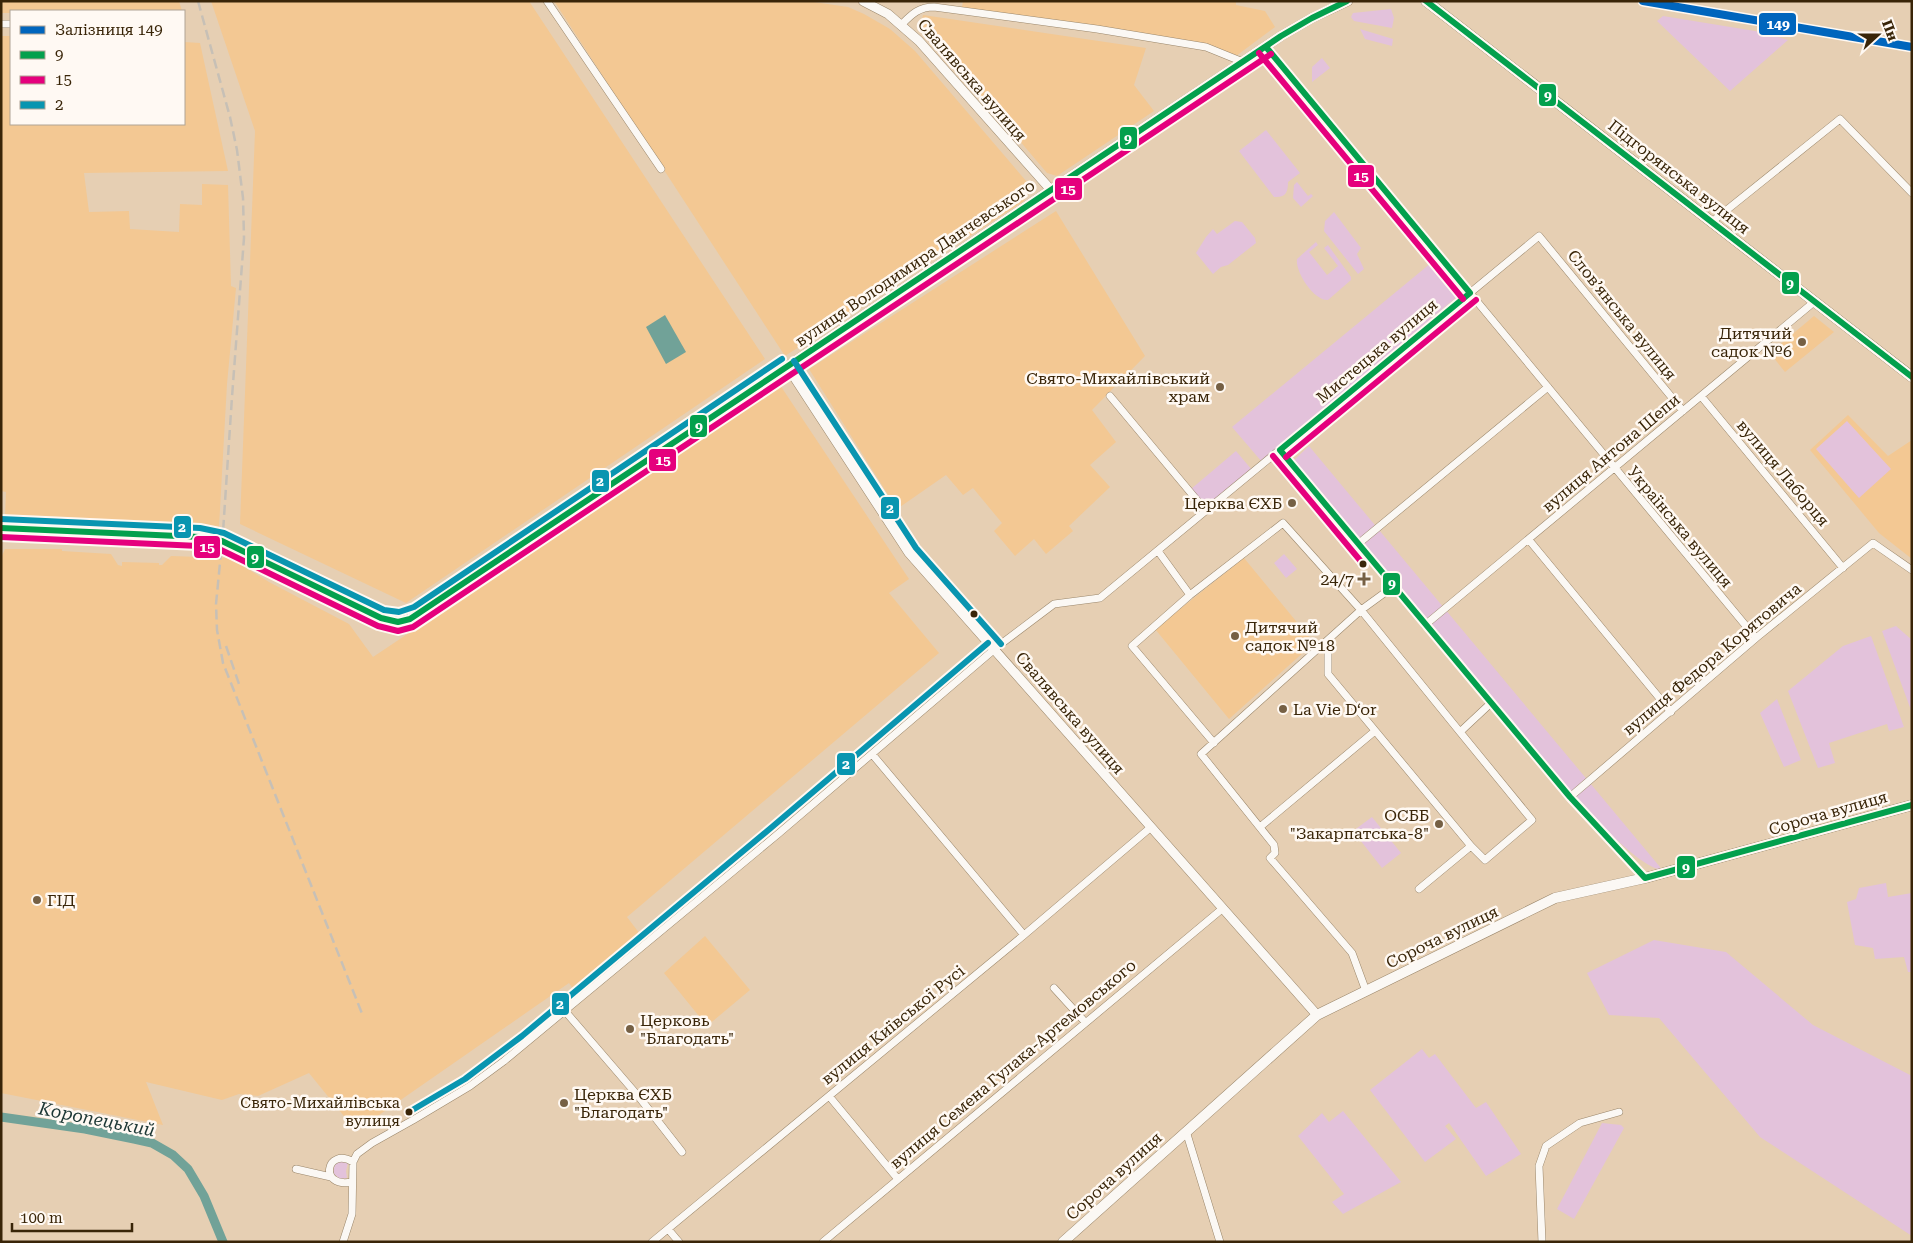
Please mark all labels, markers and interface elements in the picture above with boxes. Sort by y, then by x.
legend [10,10,185,125]
north arrow [1853,10,1903,60]
line badge: 149 [1758,12,1797,36]
street label: Свалявська вулиця [914,15,1030,145]
text: 149 [1766,16,1790,32]
text: Пн [1879,18,1902,43]
text: Залізниця 149 [55,21,163,39]
text: 9 [55,46,63,64]
text: 15 [55,71,72,89]
line badge: 9 [1538,83,1557,107]
text: 9 [1544,87,1552,103]
text: 2 [55,96,63,114]
street label: Підгорянська вулиця [1604,116,1754,238]
line badge: 9 [1119,126,1138,150]
text: 9 [1124,130,1132,146]
line badge: 15 [1347,164,1375,188]
text: 15 [1353,168,1369,184]
street label: вулиця Володимира Данчевського [792,175,1038,350]
line badge: 15 [1054,177,1083,201]
text: 15 [1060,181,1076,197]
street label: Словʼянська вулиця [1564,246,1680,384]
line badge: 9 [1781,271,1800,295]
text: 9 [1786,275,1794,291]
street label: Мистецька вулиця [1313,295,1441,407]
place label: Дитячий садок №6 [1711,324,1792,361]
marker: Дитячий садок №6 [1796,336,1808,348]
place label: Свято-Михайлівський храм [1026,369,1210,406]
marker: Свято-Михайлівський храм [1214,381,1226,393]
street label: вулиця Антона Шепи [1538,390,1684,516]
line badge: 9 [689,414,708,438]
street label: вулиця Лаборця [1733,416,1833,530]
text: 9 [695,418,703,434]
line badge: 15 [648,448,677,472]
text: 15 [655,452,671,468]
street label: Українська вулиця [1624,462,1736,592]
line badge: 2 [591,469,610,493]
text: 2 [596,473,604,489]
place label: Церква ЄХБ [1184,494,1282,513]
line badge: 2 [880,496,900,520]
marker: Церква ЄХБ [1286,497,1298,509]
text: 2 [886,500,894,516]
line badge: 2 [173,515,192,539]
text: 2 [178,519,186,535]
line badge: 15 [193,535,221,559]
text: 15 [199,539,215,555]
line badge: 9 [246,545,265,569]
text: 9 [251,549,259,565]
unlabelled marker [1358,559,1368,569]
place label: 24/7 [1320,570,1354,589]
line badge: 9 [1382,572,1401,596]
marker: 24/7 [1358,573,1370,585]
text: 9 [1388,575,1396,591]
street label: вулиця Федора Корятовича [1619,579,1805,739]
unlabelled marker [969,609,979,619]
place label: Дитячий садок №18 [1245,618,1335,655]
marker: Дитячий садок №18 [1229,630,1241,642]
street label: Свалявська вулиця [1012,648,1128,778]
place label: La Vie D‘or [1293,700,1377,719]
marker: La Vie D‘or [1277,703,1289,715]
line badge: 2 [836,752,856,776]
text: 2 [842,756,850,772]
street label: Сороча вулиця [1767,787,1889,839]
place label: ОСББ "Закарпатська-8" [1290,806,1429,843]
marker: ОСББ "Закарпатська-8" [1433,818,1445,830]
line badge: 9 [1676,855,1696,879]
text: 9 [1682,859,1690,875]
place label: ГІД [47,891,75,910]
marker: ГІД [31,894,43,906]
street label: Сороча вулиця [1383,902,1501,972]
street label: вулиця Семена Гулака-Артемовського [886,955,1140,1173]
street label: вулиця Київської Русі [818,961,968,1089]
line badge: 2 [551,992,570,1016]
text: 2 [556,996,564,1012]
place label: Церковь "Благодать" [640,1011,734,1048]
marker: Церковь "Благодать" [624,1023,636,1035]
place label: Церква ЄХБ "Благодать" [574,1085,672,1122]
place label: Свято-Михайлівська вулиця [240,1094,400,1130]
water label: Коропецький [36,1097,157,1141]
marker: Церква ЄХБ "Благодать" [558,1097,570,1109]
marker: Свято-Михайлівська вулиця [404,1107,414,1117]
street label: Сороча вулиця [1062,1128,1166,1224]
scale bar [12,1200,132,1232]
text: 100 m [20,1209,63,1227]

